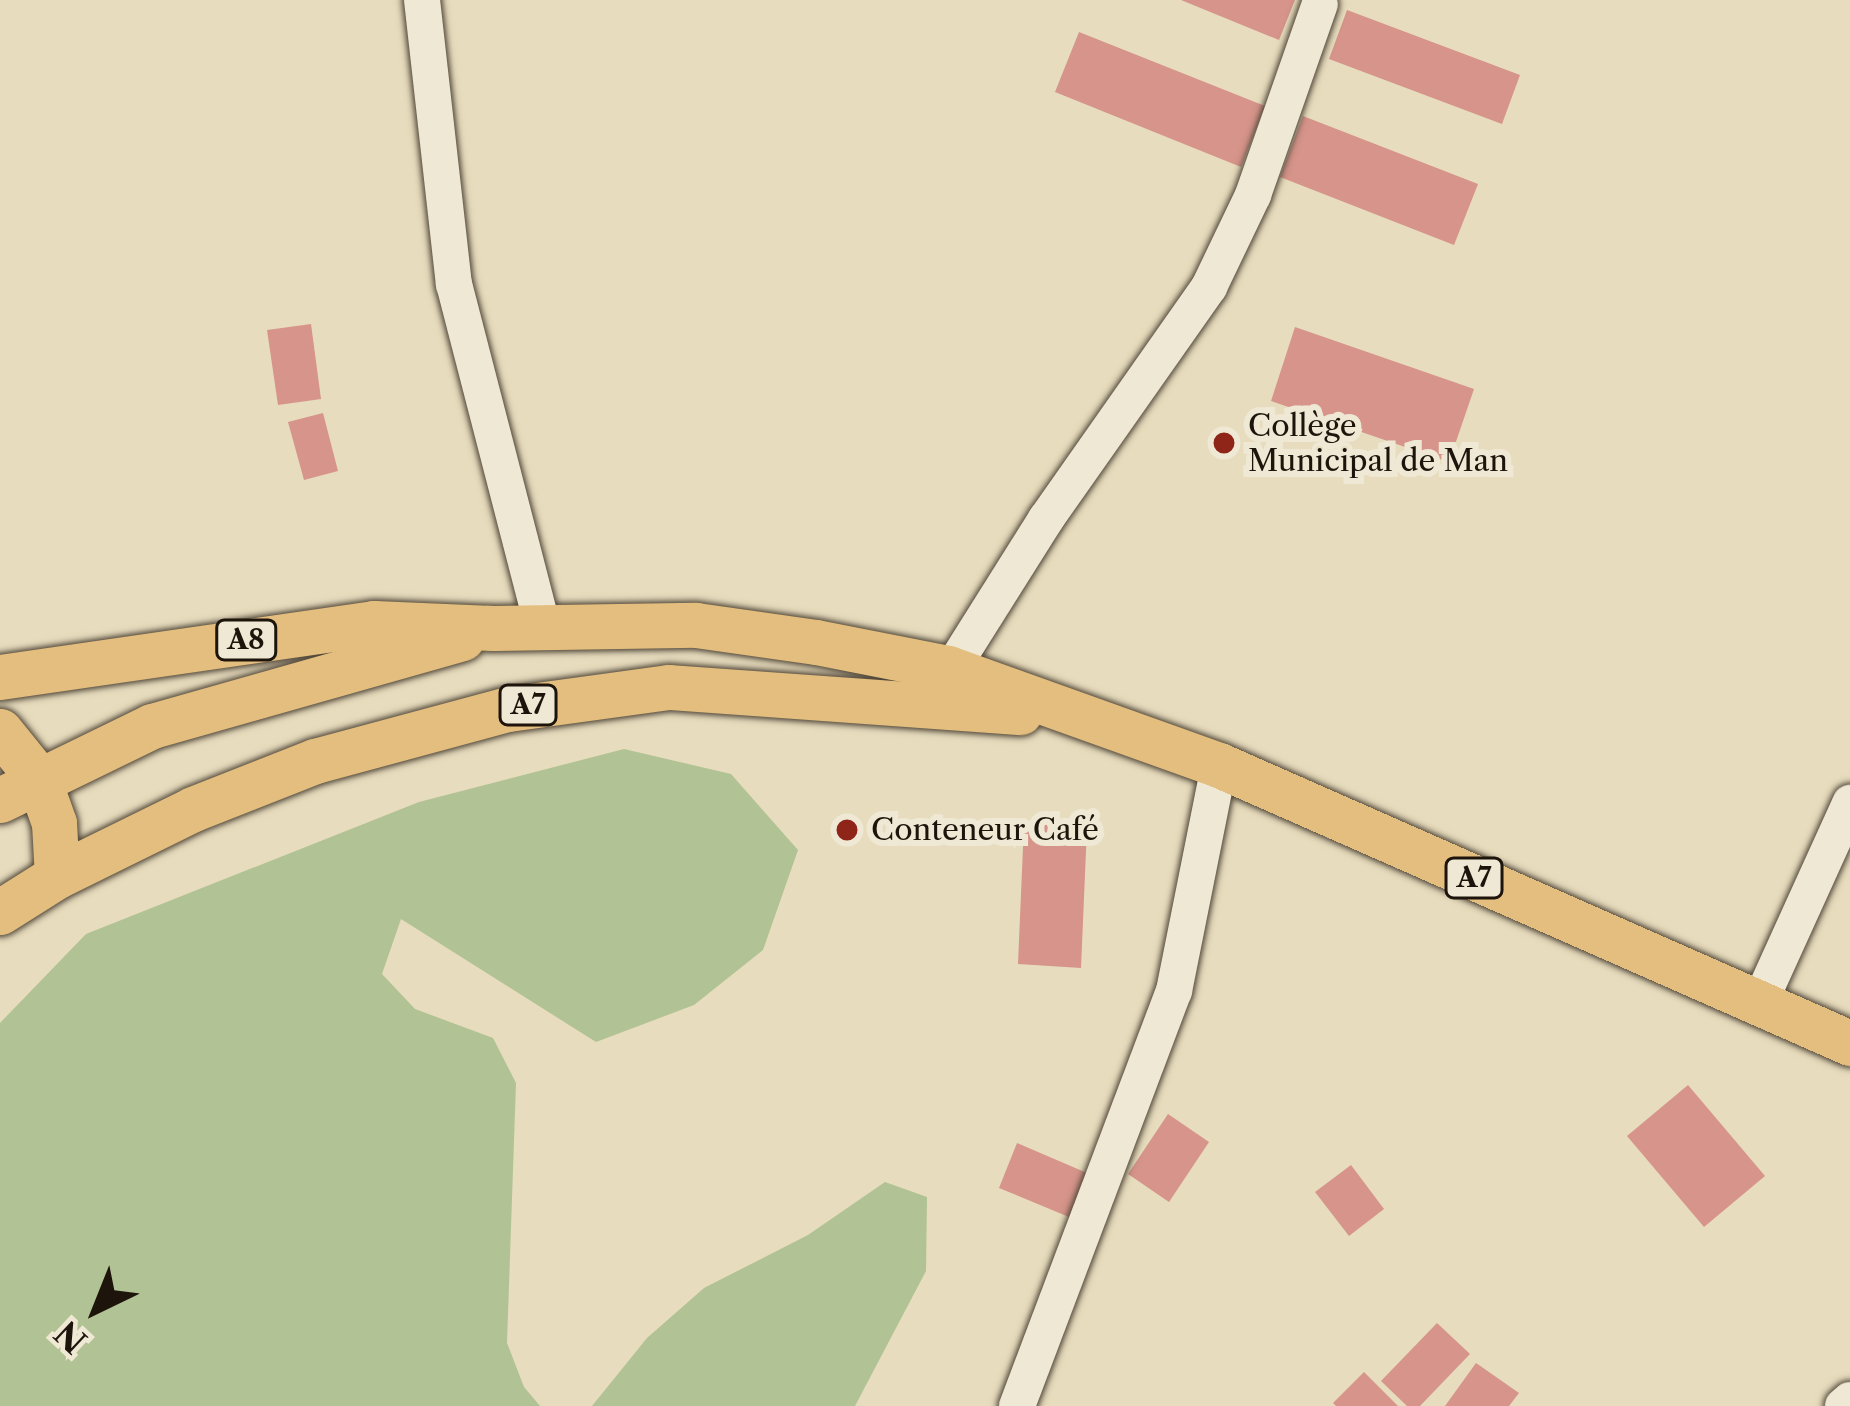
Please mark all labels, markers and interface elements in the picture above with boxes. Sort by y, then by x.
place label: Collège Municipal de Man [1248,408,1508,478]
marker: Collège Municipal de Man [1211,430,1237,456]
road number: A8 [213,619,279,661]
road number: A7 [498,684,558,726]
place label: Conteneur Café [871,812,1099,848]
marker: Conteneur Café [834,817,860,843]
road number: A7 [1444,857,1504,899]
north arrow [36,1250,156,1370]
text: N [47,1312,96,1361]

